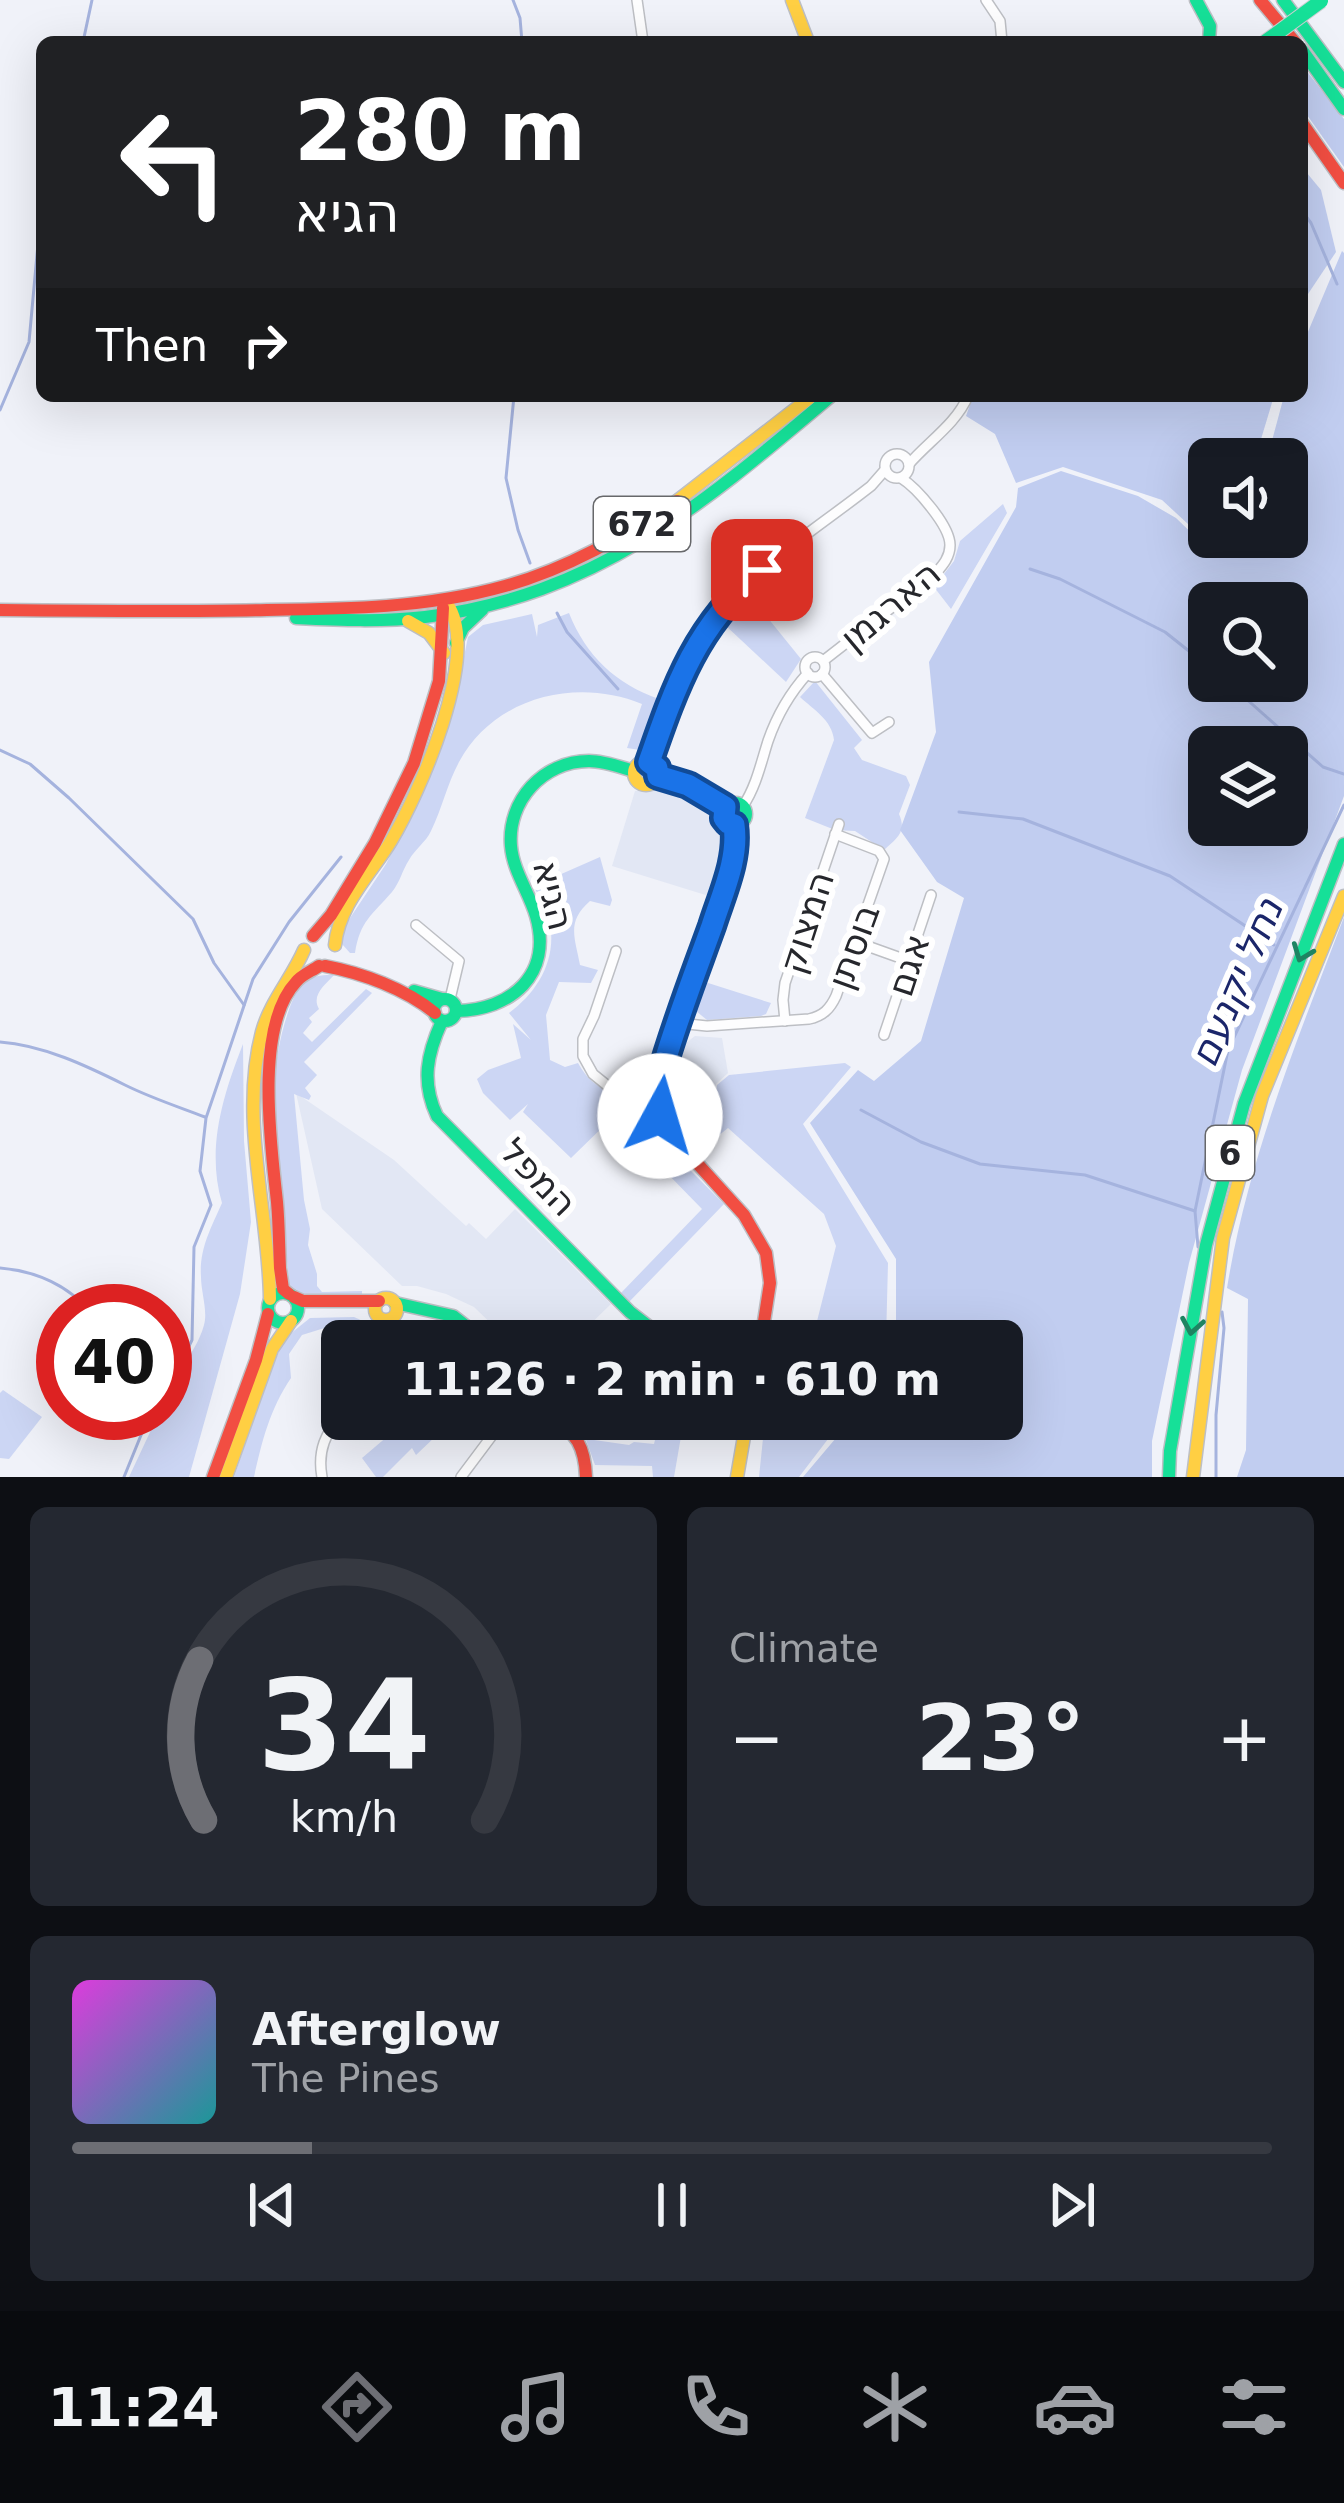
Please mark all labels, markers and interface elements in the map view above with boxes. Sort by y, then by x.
text: 280 m [294,82,586,180]
icon: left [96,84,252,240]
text: הגיא [294,182,400,245]
icon: right [232,312,298,378]
text: Then [96,319,208,372]
map controls [1188,438,1308,846]
button: sound [1188,438,1308,558]
road number: 672 [594,497,690,551]
pin [711,519,813,621]
icon: arrive [729,537,795,603]
street label: הארגמן [832,552,948,659]
button: search [1188,582,1308,702]
button: layers [1188,726,1308,846]
street label: הגיא [525,856,582,934]
street label: המצוק [771,866,842,978]
water label: נחל יקנעם [1181,891,1292,1073]
street label: בוסתן [819,898,888,994]
street label: אגם [879,929,938,1001]
one-way arrow [1291,942,1316,963]
position arrow [597,1053,723,1179]
road number: 6 [1206,1126,1254,1180]
street label: המפל [492,1130,585,1224]
speed limit sign: 40 [36,1284,192,1440]
one-way arrow [1180,1316,1205,1336]
text: 11:26 · 2 min · 610 m [403,1353,941,1406]
text: Climate [729,1626,879,1671]
text: 34 [257,1653,430,1798]
text: 23° [915,1686,1086,1791]
text: − [729,1700,784,1777]
text: + [1217,1700,1272,1777]
text: km/h [289,1791,398,1841]
text: Afterglow [252,2003,501,2056]
text: The Pines [252,2056,439,2101]
icon: previous [239,2172,305,2238]
icon: pause [639,2172,705,2238]
icon: next [1039,2172,1105,2238]
icon: directions [315,2365,399,2449]
icon: music [494,2365,578,2449]
icon: phone [674,2365,758,2449]
icon: climate [853,2365,937,2449]
icon: car [1033,2365,1117,2449]
icon: filters [1212,2365,1296,2449]
text: 11:24 [48,2376,220,2439]

